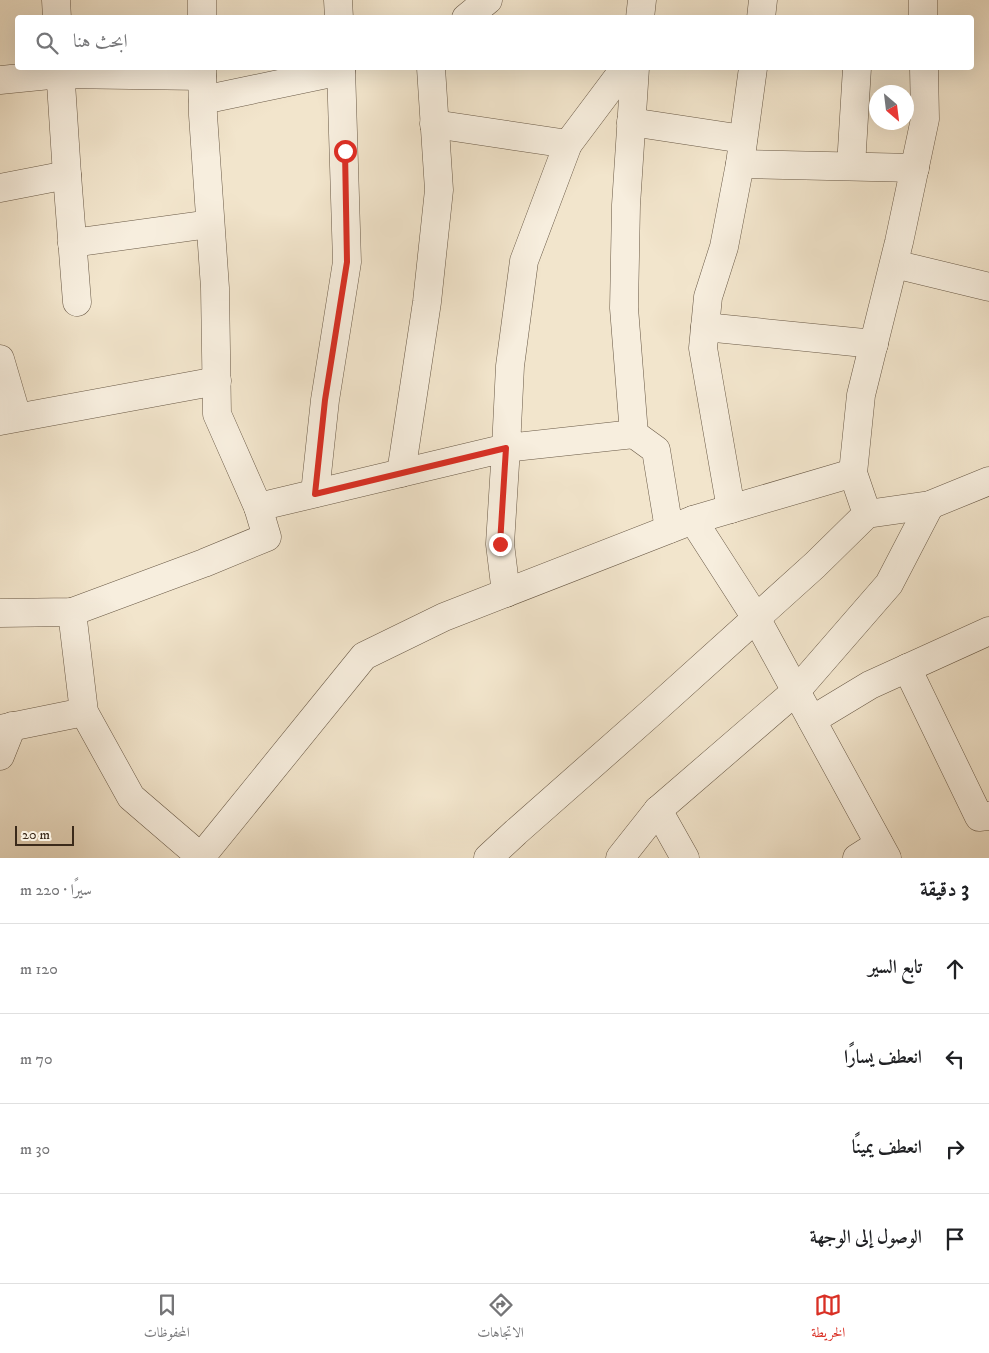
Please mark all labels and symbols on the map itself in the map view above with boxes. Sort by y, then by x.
north arrow [869,85,914,130]
route start [334,140,357,163]
route end [489,533,512,556]
scale bar [15,823,74,846]

